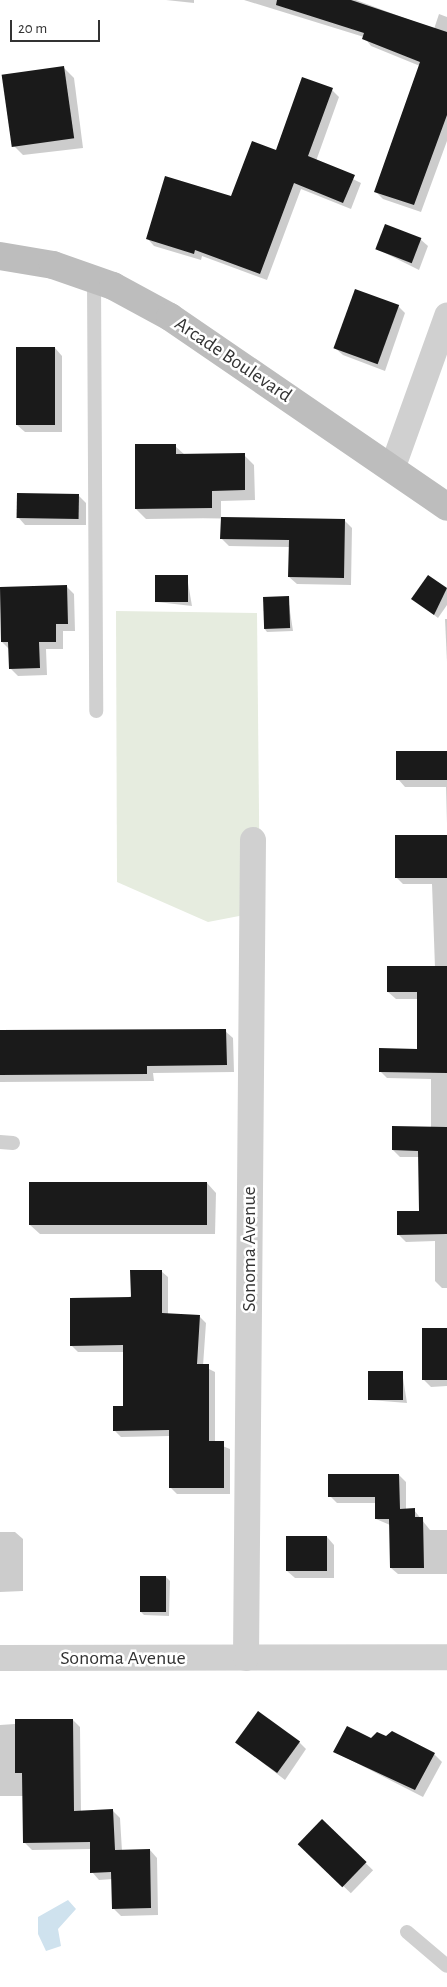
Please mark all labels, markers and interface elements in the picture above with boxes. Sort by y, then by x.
scale bar [12,10,102,42]
text: 20 m [18,21,47,36]
street label: Arcade Boulevard [170,312,296,408]
street label: Sonoma Avenue [237,1186,261,1312]
street label: Sonoma Avenue [60,1646,186,1670]

